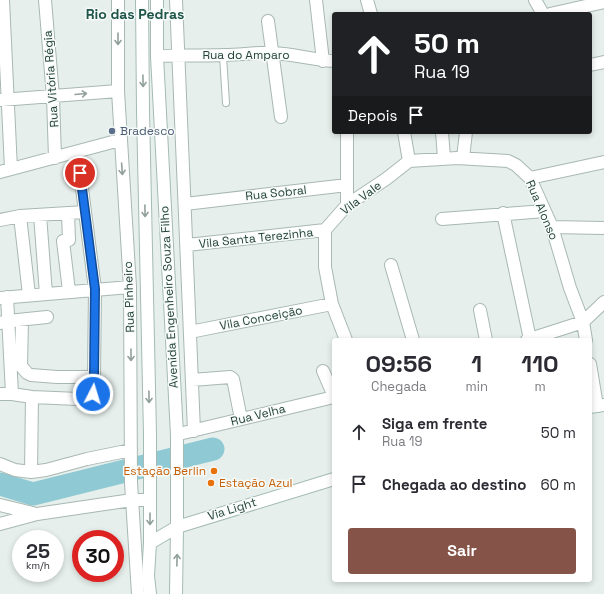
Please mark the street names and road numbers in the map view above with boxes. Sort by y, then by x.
street label: Rua Vitória Régia [40,30,62,128]
street label: Rua do Amparo [202,47,290,63]
street label: Vila Vale [337,177,385,219]
street label: Rua Alonso [522,178,562,242]
street label: Rua Sobral [245,182,307,204]
street label: Avenida Engenheiro Souza Filho [156,205,182,389]
street label: Vila Santa Terezinha [198,224,314,252]
street label: Rua Pinheiro [120,261,138,333]
street label: Vila Conceição [218,302,304,334]
street label: Rua Velha [229,400,287,430]
street label: Via Light [206,494,258,524]

